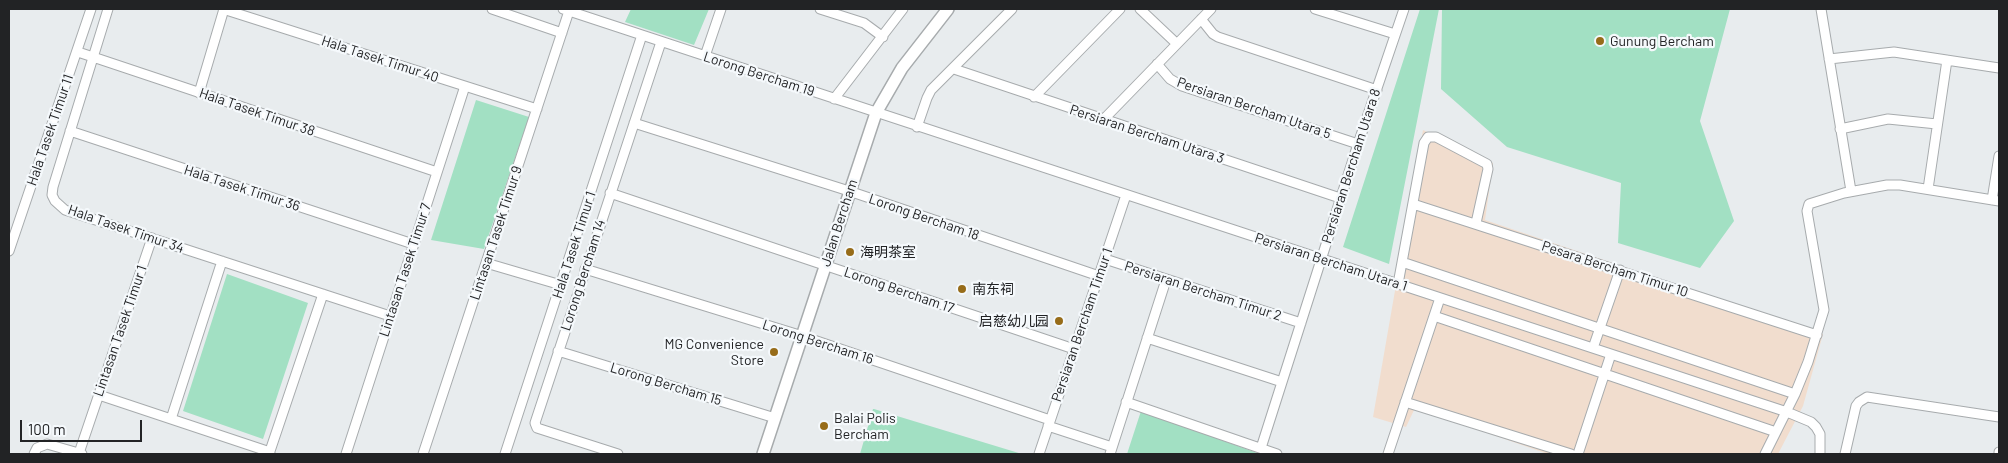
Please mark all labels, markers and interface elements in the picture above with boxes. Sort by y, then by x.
street label: Hala Tasek Timur 40 [319,32,441,86]
place label: Gunung Bercham [1610,33,1714,49]
marker: Gunung Bercham [1594,35,1606,47]
street label: Lorong Bercham 19 [701,48,817,100]
street label: Hala Tasek Timur 11 [23,72,77,188]
street label: Persiaran Bercham Utara 5 [1175,74,1333,142]
street label: Hala Tasek Timur 38 [197,84,317,140]
street label: Persiaran Bercham Utara 8 [1318,86,1384,246]
street label: Persiaran Bercham Utara 3 [1067,101,1227,167]
street label: Hala Tasek Timur 36 [182,161,302,215]
street label: Lintasan Tasek Timur 9 [466,164,526,302]
street label: Jalan Bercham [817,177,861,269]
street label: Hala Tasek Timur 1 [549,189,599,301]
street label: Lorong Bercham 18 [866,190,982,244]
street label: Hala Tasek Timur 34 [66,201,186,257]
street label: Lintasan Tasek Timur 7 [375,201,435,339]
street label: Lorong Bercham 14 [557,217,609,333]
street label: Persiaran Bercham Utara 1 [1253,229,1409,295]
street label: Pesara Bercham Timur 10 [1540,237,1690,301]
place label: 海明茶室 [860,244,916,260]
marker: 海明茶室 [844,246,856,258]
street label: Persiaran Bercham Timur 1 [1048,246,1116,404]
street label: Persiaran Bercham Timur 2 [1122,258,1284,324]
street label: Lintasan Tasek Timur 1 [90,263,150,399]
street label: Lorong Bercham 17 [842,263,956,317]
place label: 南东祠 [972,281,1014,297]
marker: 南东祠 [956,283,968,295]
place label: 启慈幼儿园 [979,313,1049,329]
marker: 启慈幼儿园 [1053,315,1065,327]
street label: Lorong Bercham 16 [760,316,876,368]
place label: MG Convenience Store [664,336,764,368]
marker: MG Convenience Store [768,346,780,358]
street label: Lorong Bercham 15 [608,359,724,409]
scale bar [22,410,145,442]
place label: Balai Polis Bercham [834,410,896,442]
text: 100 m [28,420,66,438]
marker: Balai Polis Bercham [818,420,830,432]

